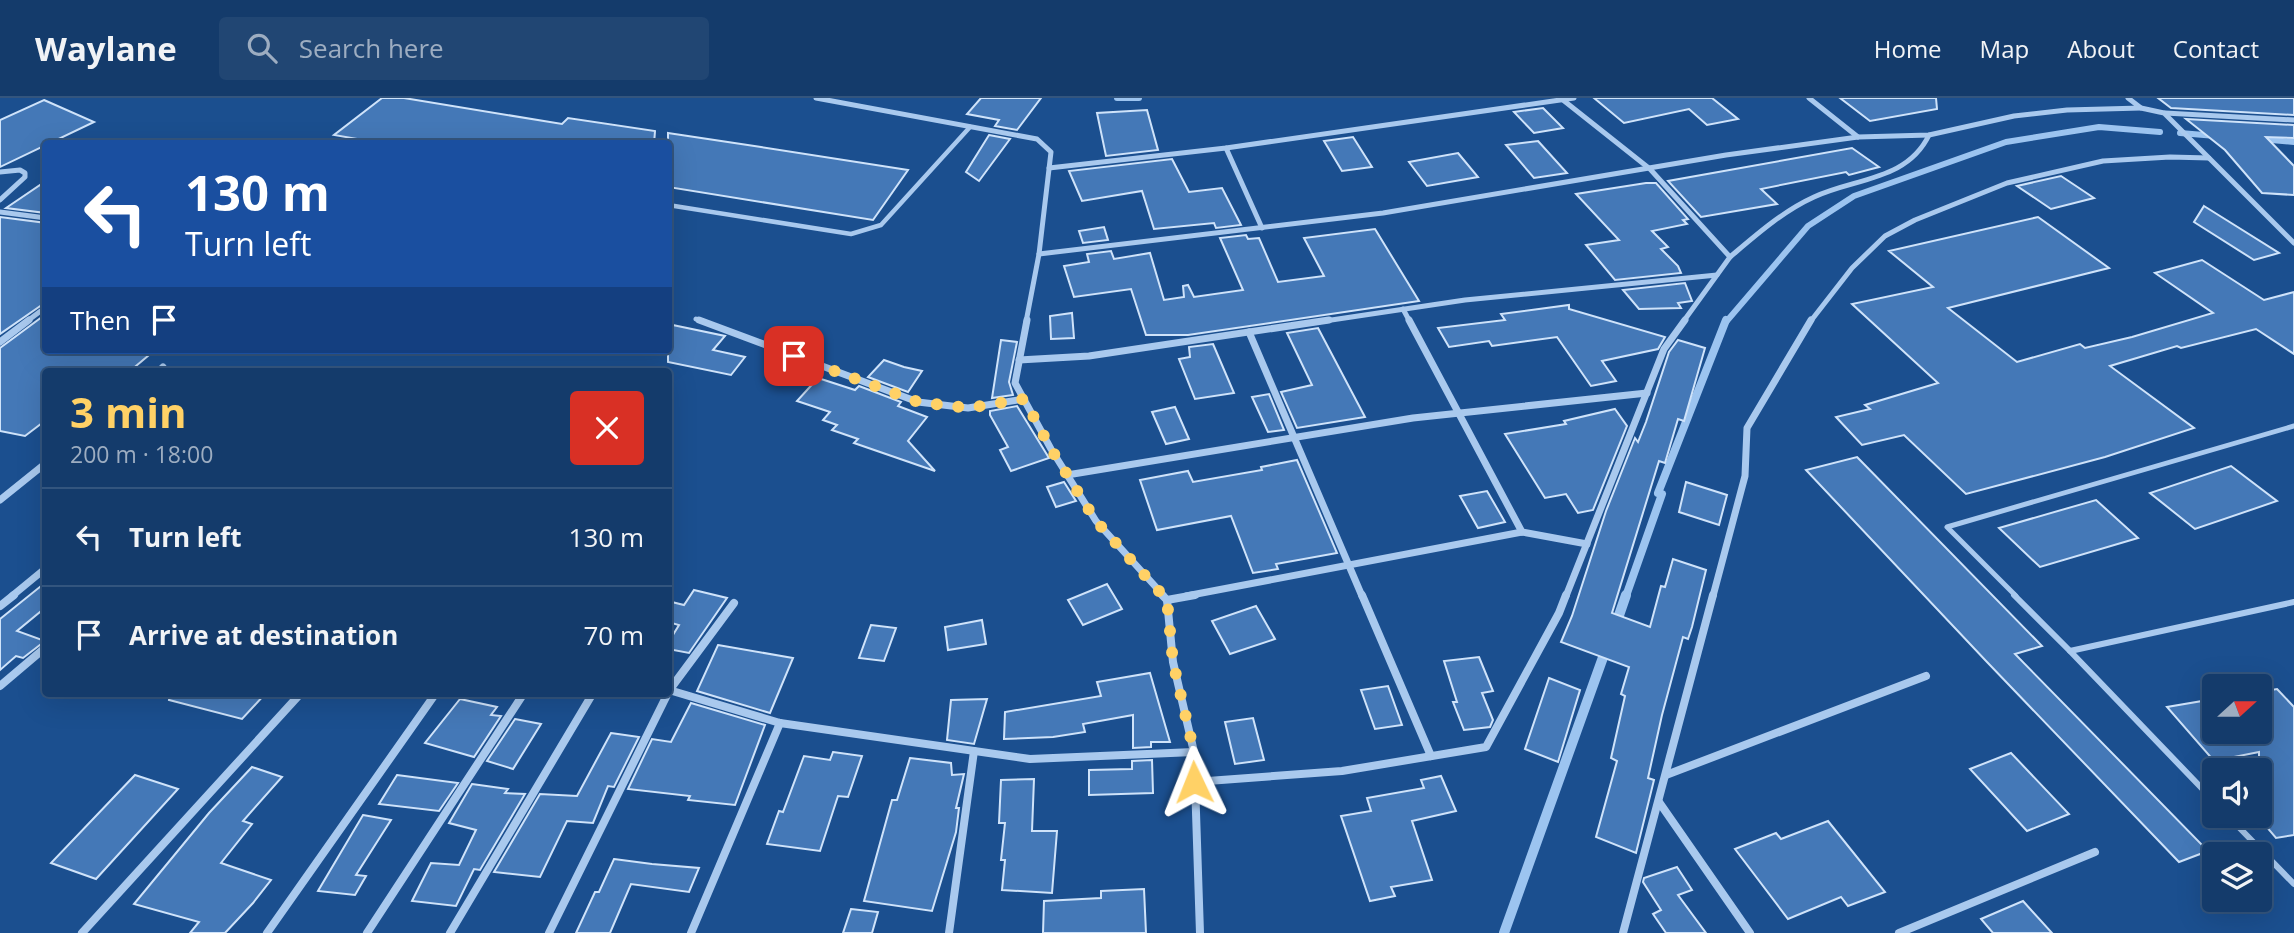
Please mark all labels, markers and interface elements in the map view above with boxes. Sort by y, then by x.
search box [219,17,709,80]
text: Waylane [35,26,177,71]
icon: search [243,29,281,67]
text: Search here [299,30,444,66]
text: Home [1874,32,1942,65]
text: Map [1980,32,2029,65]
text: About [2067,32,2135,65]
text: Contact [2173,32,2259,65]
text: 130 m [185,159,330,225]
icon: left [70,168,161,259]
text: Turn left [185,222,311,265]
icon: arrive [145,301,183,339]
text: Then [70,302,131,338]
pin [764,326,824,386]
icon: arrive [775,337,813,375]
text: 3 min [70,383,187,440]
button: close [570,391,644,465]
text: 200 m · 18:00 [70,438,213,470]
icon: left [70,518,108,556]
text: Turn left [129,519,241,555]
text: 130 m [569,519,644,555]
icon: arrive [70,616,108,654]
text: Arrive at destination [129,617,398,653]
text: 70 m [583,617,644,653]
north arrow [2202,674,2272,744]
map controls [2202,674,2272,912]
position arrow [1157,745,1231,819]
button: sound [2202,758,2272,828]
button: layers [2202,842,2272,912]

